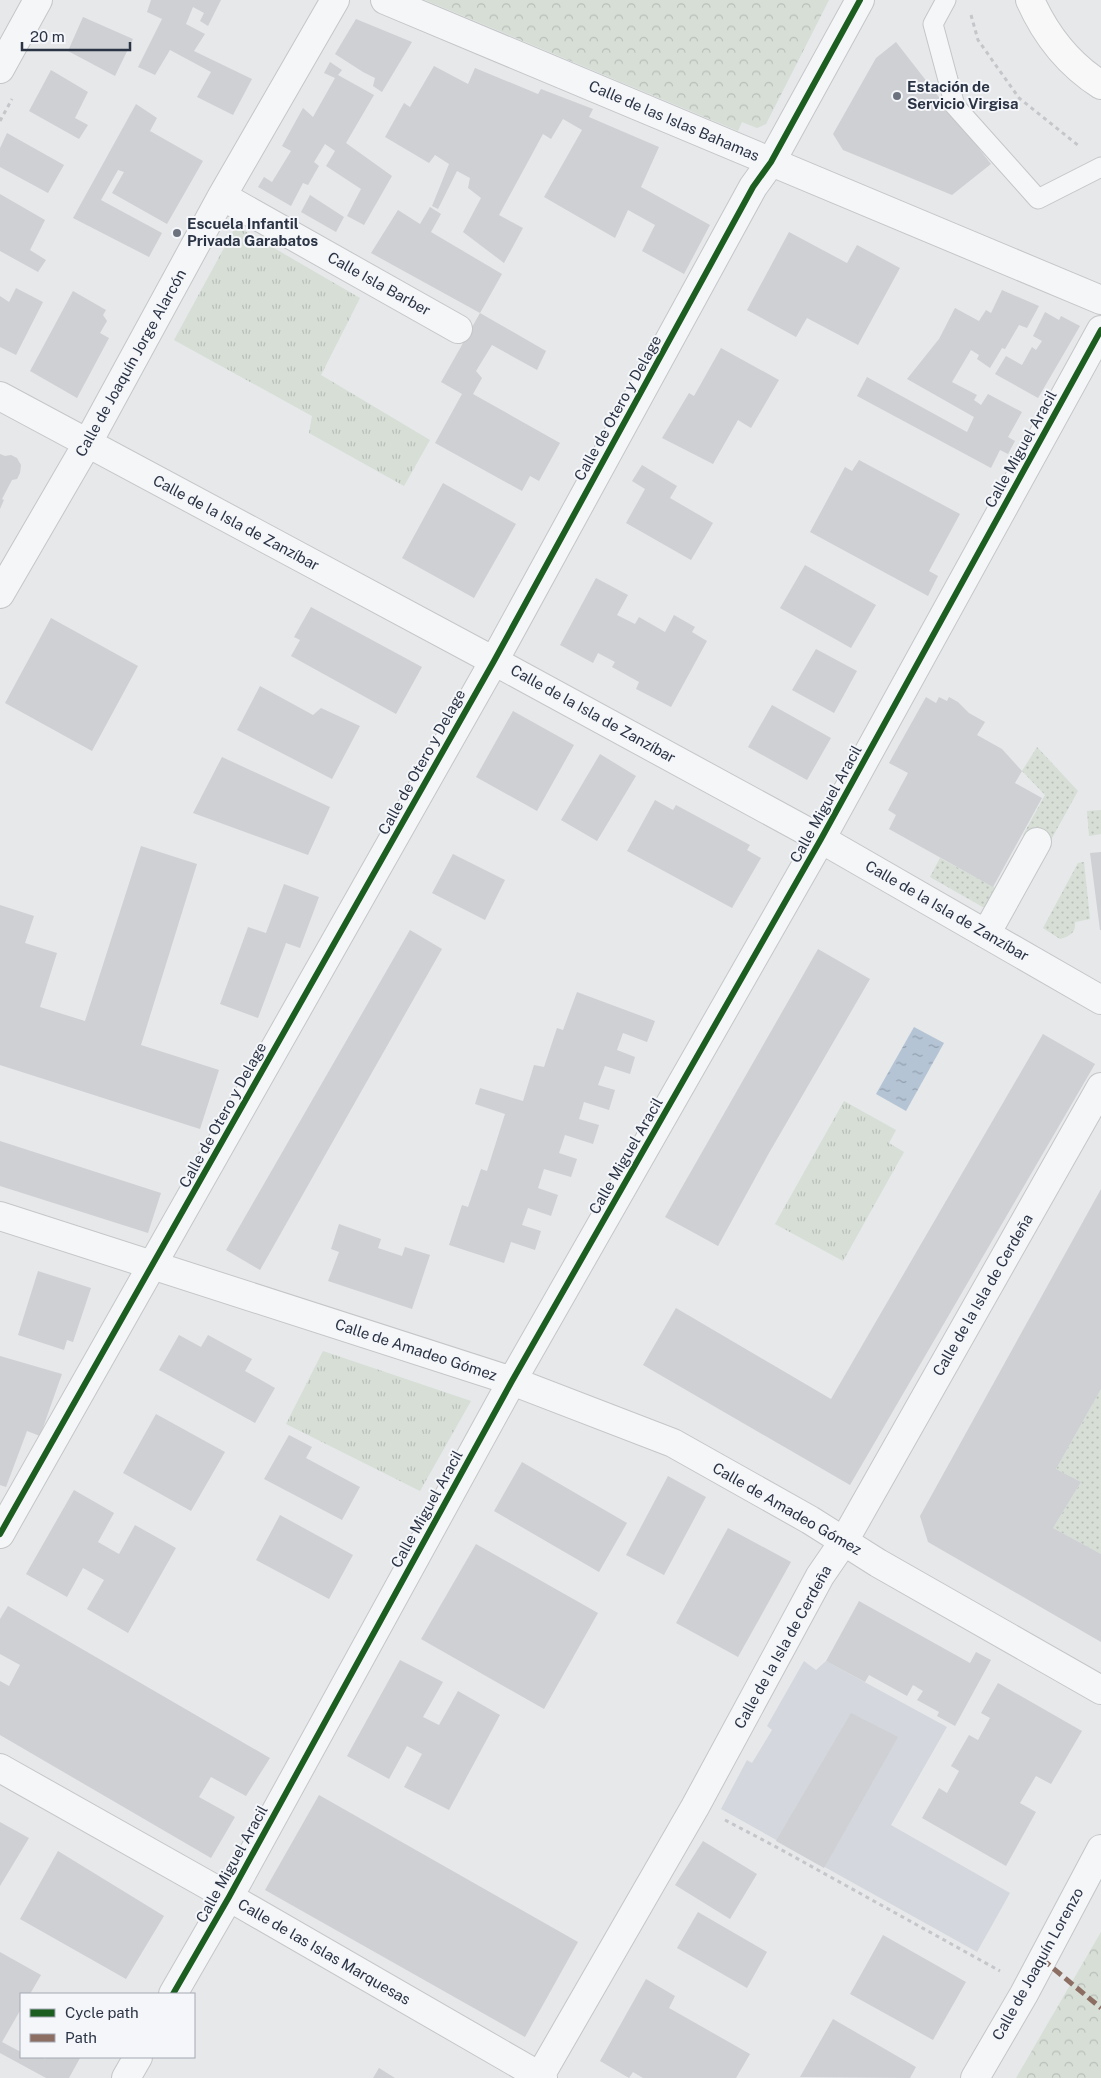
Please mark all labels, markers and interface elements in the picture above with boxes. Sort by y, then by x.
scale bar [22,20,130,52]
text: 20 m [30,28,65,45]
street label: Calle de las Islas Bahamas [586,77,762,164]
place label: Estación de Servicio Virgisa [907,78,1019,112]
marker: Estación de Servicio Virgisa [891,90,903,102]
place label: Escuela Infantil Privada Garabatos [187,215,318,249]
marker: Escuela Infantil Privada Garabatos [171,227,183,239]
street label: Calle Isla Barber [325,248,434,319]
street label: Calle de Joaquín Jorge Alarcón [72,266,189,459]
street label: Calle de Otero y Delage [571,332,665,483]
street label: Calle Miguel Aracil [981,387,1060,510]
street label: Calle de la Isla de Zanzíbar [150,471,322,574]
street label: Calle de la Isla de Zanzíbar [508,661,679,766]
street label: Calle de Otero y Delage [375,686,469,837]
street label: Calle Miguel Aracil [786,742,865,865]
street label: Calle de la Isla de Zanzíbar [863,857,1032,964]
street label: Calle de Otero y Delage [176,1039,270,1190]
street label: Calle Miguel Aracil [585,1095,666,1217]
street label: Calle de la Isla de Cerdeña [929,1211,1036,1379]
street label: Calle de Amadeo Gómez [333,1315,499,1384]
street label: Calle Miguel Aracil [387,1447,466,1570]
street label: Calle de Amadeo Gómez [710,1459,865,1558]
street label: Calle de la Isla de Cerdeña [730,1562,835,1731]
street label: Calle Miguel Aracil [192,1802,271,1925]
street label: Calle de Joaquín Lorenzo [989,1885,1087,2043]
street label: Calle de las Islas Marquesas [235,1895,413,2008]
legend [20,1993,195,2058]
text: Cycle path [65,2004,139,2021]
text: Path [65,2029,97,2046]

